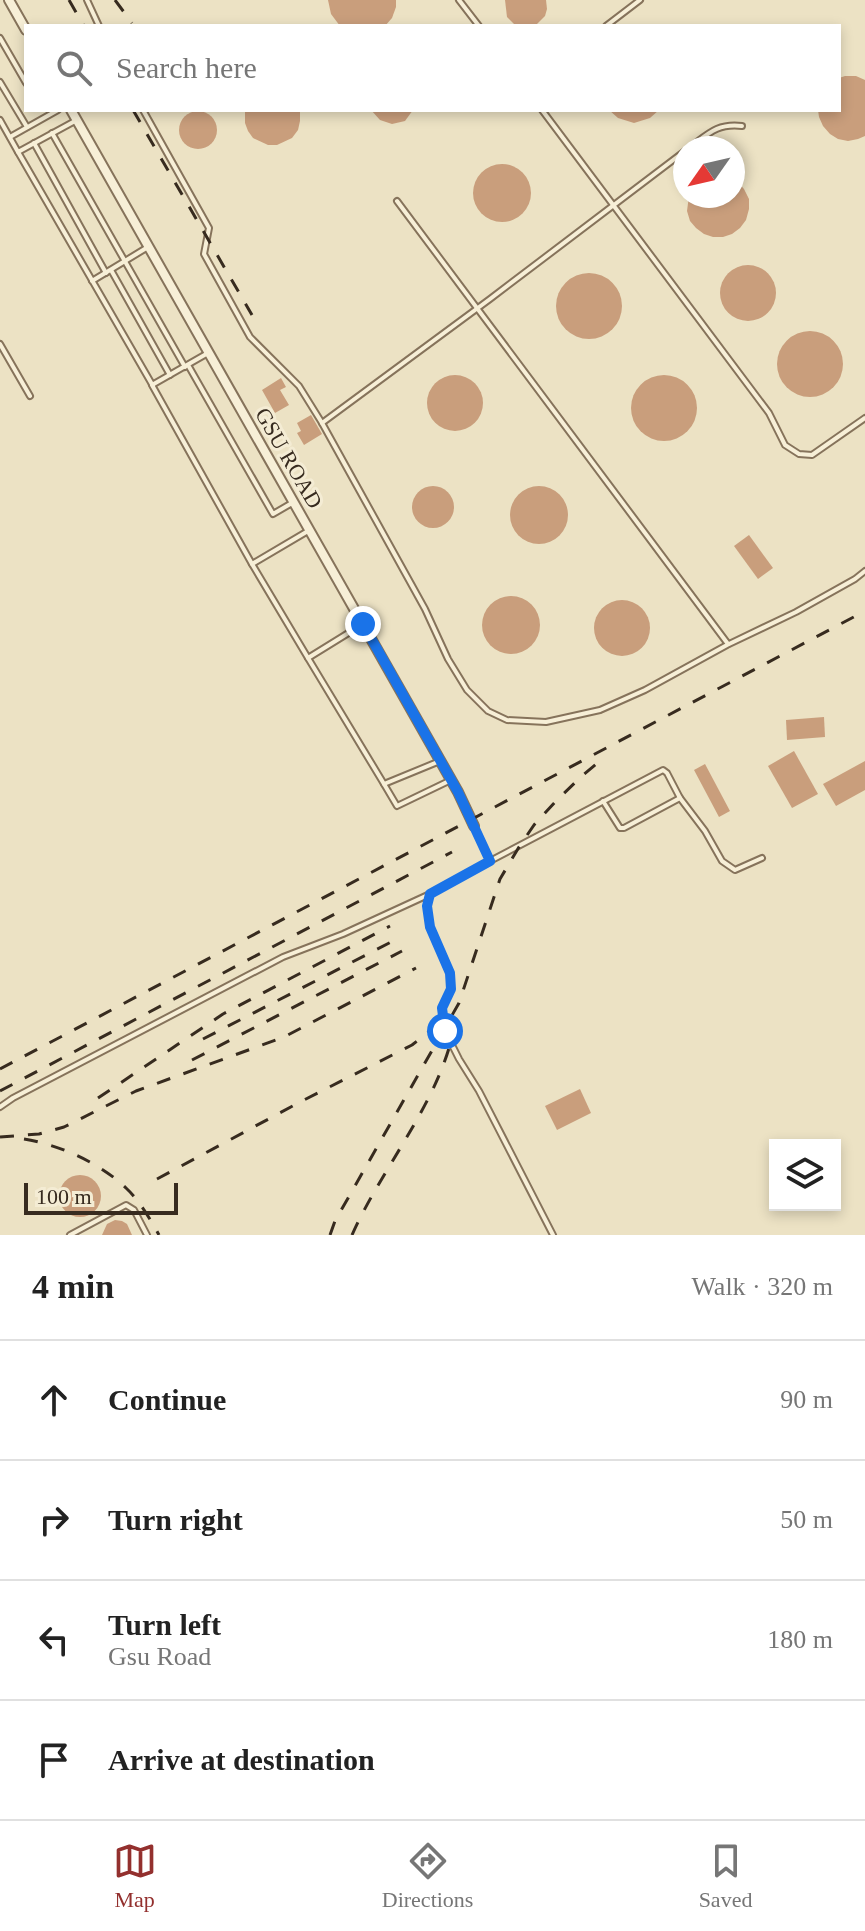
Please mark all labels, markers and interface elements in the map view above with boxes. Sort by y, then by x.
search box [24,24,841,112]
icon: search [52,46,96,90]
text: Search here [116,51,257,84]
north arrow [673,136,745,208]
street label: GSU ROAD [250,403,328,513]
route end [345,606,381,642]
route start [427,1013,463,1049]
map controls [769,1139,841,1211]
button: layers [769,1139,841,1211]
scale bar [24,1179,178,1215]
text: 100 m [36,1184,92,1209]
text: 4 min [32,1268,114,1305]
text: Walk · 320 m [691,1272,833,1301]
icon: ahead [32,1378,76,1422]
text: Continue [108,1383,226,1416]
text: 90 m [780,1385,833,1414]
icon: right [32,1498,76,1542]
text: Turn right [108,1503,243,1536]
text: 50 m [780,1505,833,1534]
text: Turn left [108,1608,221,1641]
icon: left [32,1618,76,1662]
text: 180 m [767,1625,833,1654]
text: Gsu Road [108,1642,211,1671]
icon: arrive [32,1738,76,1782]
text: Arrive at destination [108,1743,375,1776]
tab: Map [113,1839,157,1913]
tab: Directions [382,1839,473,1913]
tab: Saved [699,1839,752,1913]

